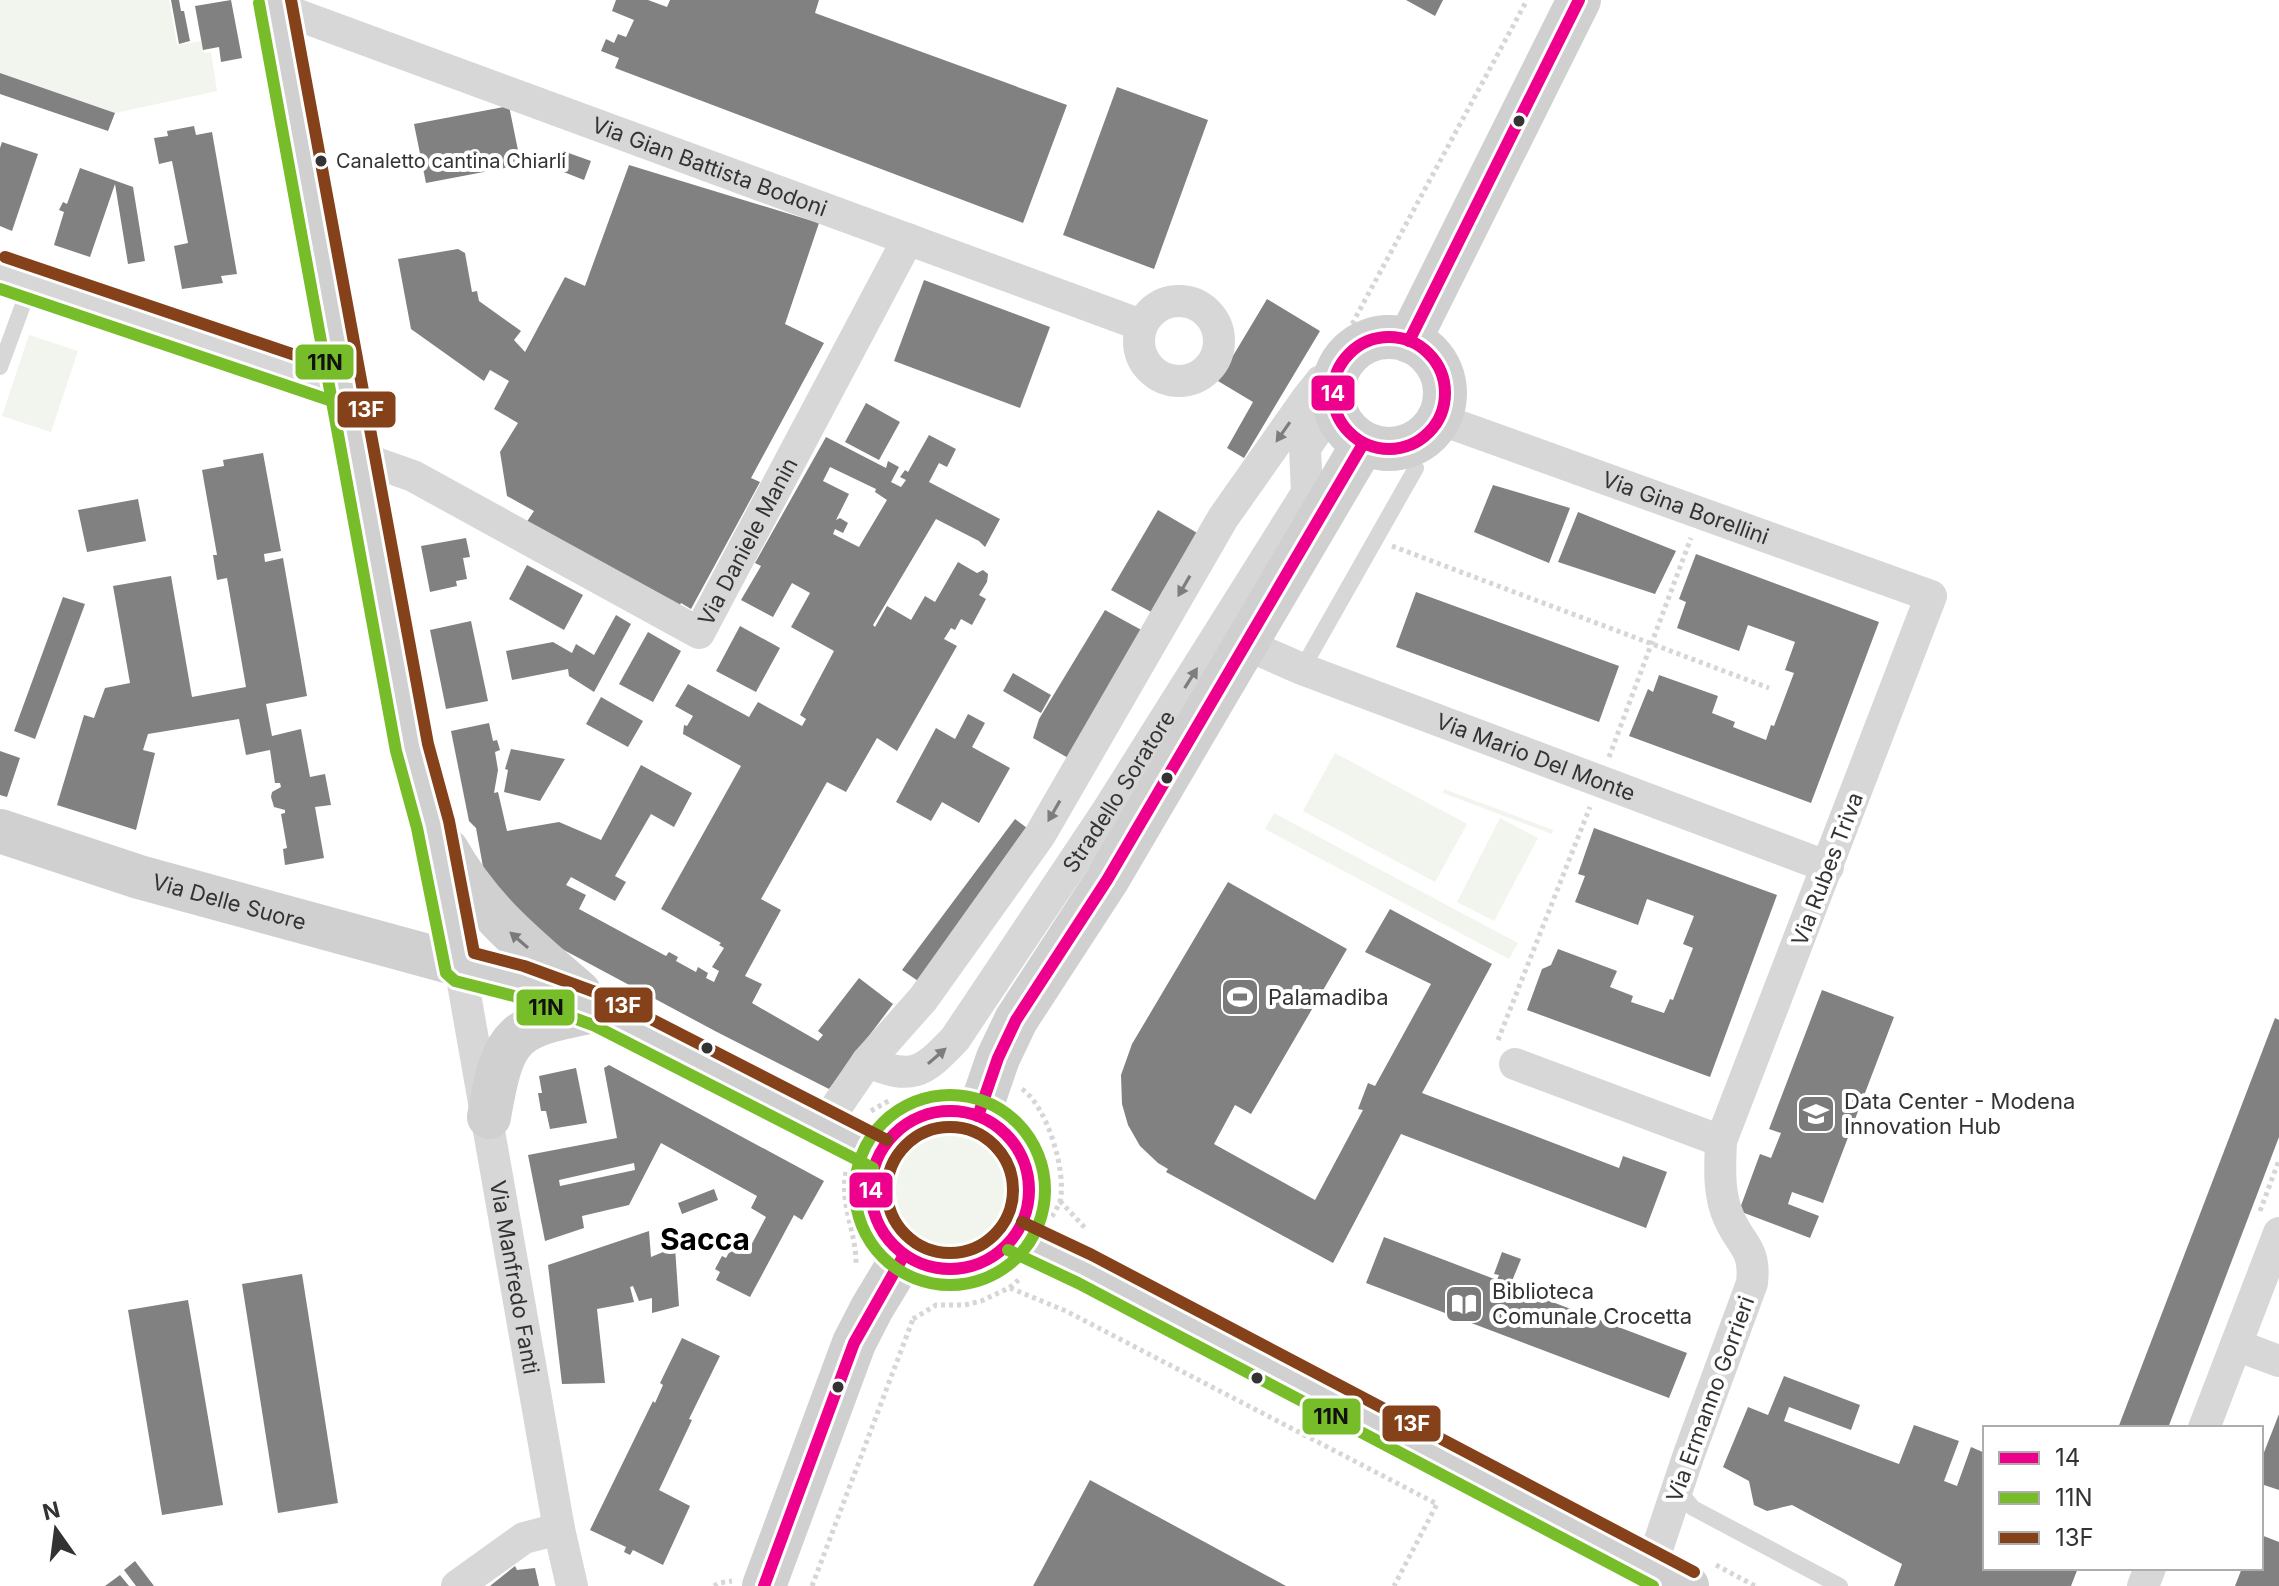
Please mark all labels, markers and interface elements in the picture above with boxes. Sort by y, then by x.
street label: Via Gian Battista Bodoni [589,111,831,221]
unlabelled marker [1511,113,1527,129]
place label: Canaletto cantina Chiarli [336,149,566,173]
marker: Canaletto cantina Chiarli [313,153,329,169]
line badge: 11N [294,343,355,381]
text: 11N [307,349,343,375]
line badge: 14 [1310,374,1356,412]
text: 14 [1321,380,1345,406]
line badge: 13F [336,390,397,429]
text: 13F [348,396,384,422]
one-way arrow [1276,421,1291,442]
street label: Via Daniele Manin [692,453,803,630]
street label: Via Gina Borellini [1599,466,1772,550]
one-way arrow [1177,575,1191,597]
one-way arrow [1184,667,1198,689]
street label: Stradello Soratore [1057,705,1180,877]
street label: Via Mario Del Monte [1433,708,1639,806]
unlabelled marker [1159,770,1175,786]
street label: Via Rubes Triva [1786,789,1868,949]
one-way arrow [1047,800,1061,822]
street label: Via Delle Suore [149,868,309,935]
one-way arrow [509,932,529,949]
sports icon: Palamadiba [1219,976,1261,1018]
place label: Palamadiba [1268,984,1389,1010]
line badge: 13F [593,986,654,1024]
line badge: 11N [515,988,576,1027]
text: 13F [605,992,641,1018]
text: 11N [528,994,564,1020]
unlabelled marker [699,1040,715,1056]
one-way arrow [927,1048,947,1065]
place label: Data Center - Modena Innovation Hub [1844,1088,2075,1139]
school or university icon: Data Center - Modena Innovation Hub [1795,1093,1837,1135]
line badge: 14 [848,1171,894,1209]
text: 14 [859,1177,883,1203]
street label: Via Manfredo Fanti [485,1178,545,1376]
district label: Sacca [660,1221,750,1257]
place label: Biblioteca Comunale Crocetta [1492,1278,1692,1329]
library icon: Biblioteca Comunale Crocetta [1443,1283,1485,1325]
street label: Via Ermanno Gorrieri [1661,1293,1759,1505]
unlabelled marker [1249,1370,1265,1386]
unlabelled marker [830,1379,846,1395]
line badge: 11N [1301,1397,1362,1436]
text: 11N [1313,1403,1349,1429]
line badge: 13F [1381,1404,1442,1443]
text: 13F [1394,1410,1430,1436]
legend [1983,1426,2263,1570]
text: 14 [2055,1443,2080,1472]
text: 11N [2055,1483,2093,1512]
north arrow [16,1490,96,1570]
text: N [40,1496,62,1525]
text: 13F [2055,1523,2094,1552]

